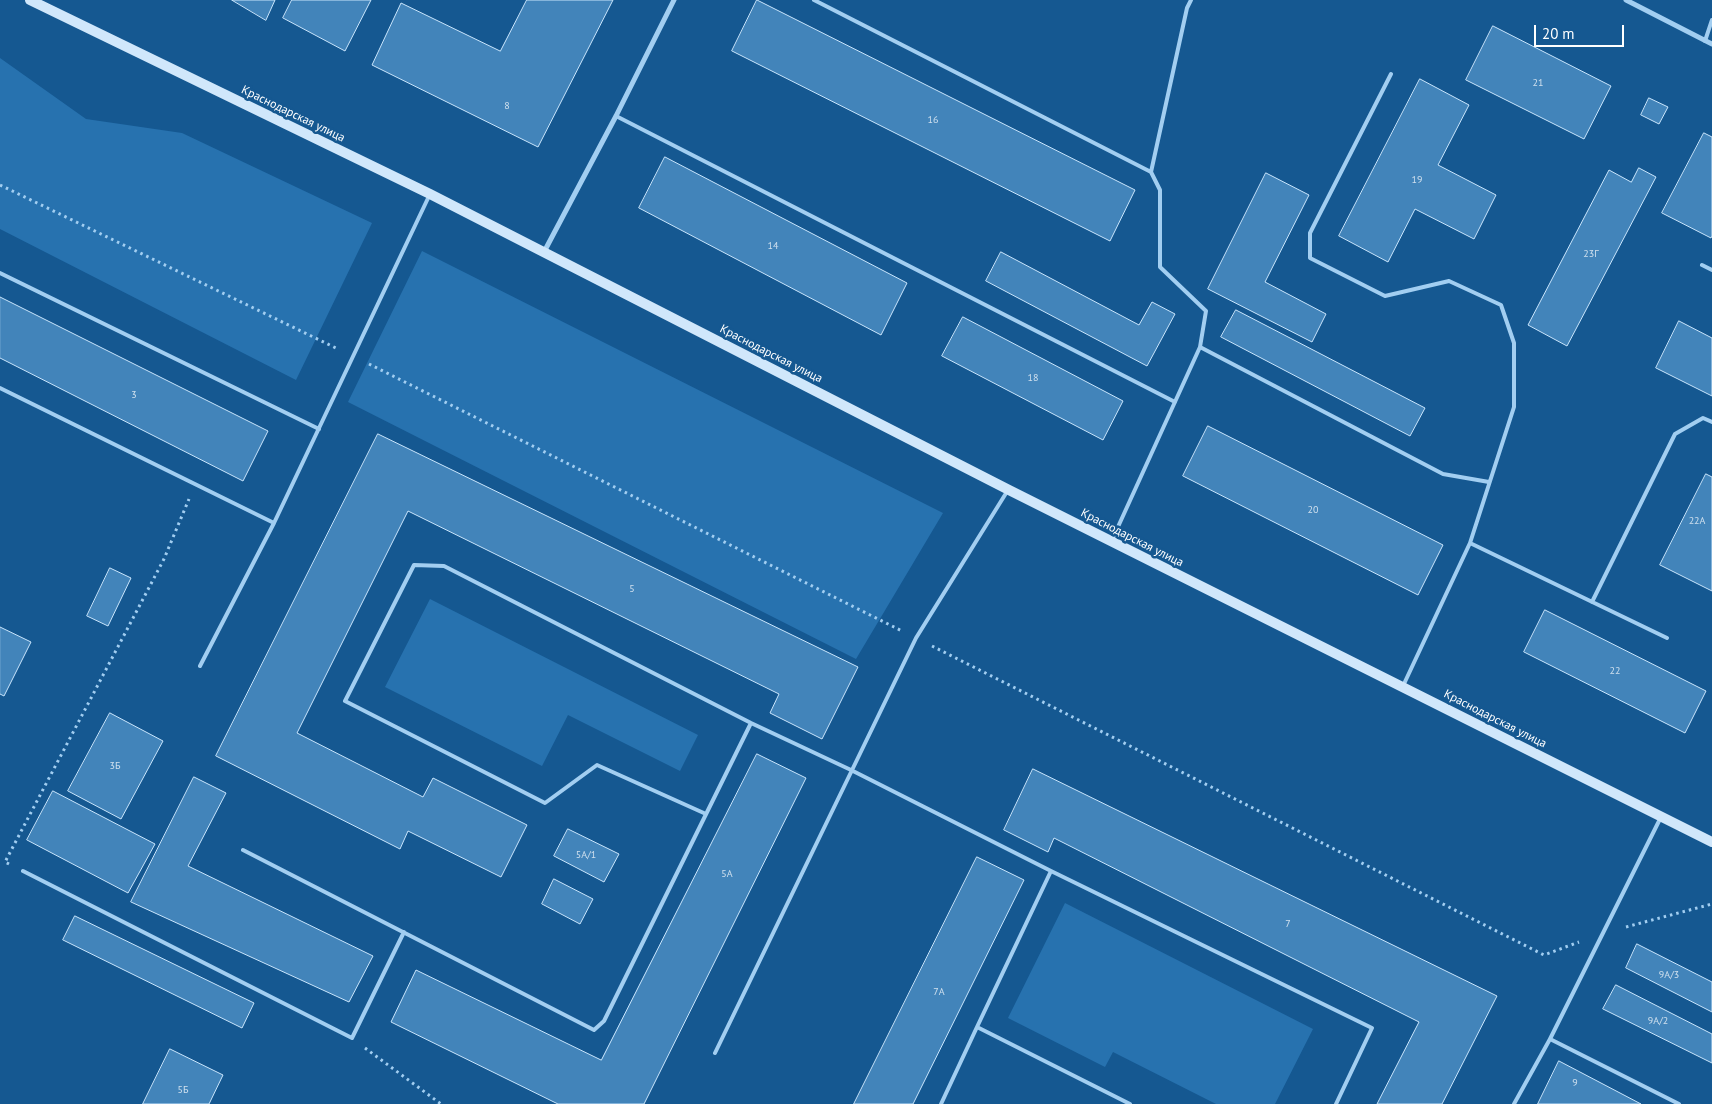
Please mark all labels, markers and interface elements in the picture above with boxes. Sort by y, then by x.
scale bar [1537,15,1627,47]
text: 20 m [1542,24,1575,43]
house number: 21 [1533,77,1543,89]
street label: Краснодарская улица [239,83,347,145]
house number: 8 [504,100,510,112]
house number: 16 [928,114,938,126]
house number: 19 [1412,174,1422,186]
house number: 14 [768,240,778,252]
house number: 23Г [1583,248,1599,260]
street label: Краснодарская улица [717,322,825,386]
house number: 18 [1028,372,1038,384]
house number: 3 [131,389,137,401]
house number: 20 [1308,504,1318,516]
street label: Краснодарская улица [1078,506,1186,570]
house number: 22А [1689,515,1705,527]
house number: 5 [629,583,635,595]
house number: 22 [1610,665,1620,677]
street label: Краснодарская улица [1441,687,1549,751]
house number: 3Б [110,760,120,772]
house number: 5А/1 [576,849,596,861]
house number: 5А [721,868,733,880]
house number: 7 [1285,918,1291,930]
house number: 9А/3 [1659,969,1679,981]
house number: 7А [933,986,945,998]
house number: 9А/2 [1648,1015,1668,1027]
house number: 9 [1572,1077,1578,1089]
house number: 5Б [178,1084,188,1096]

